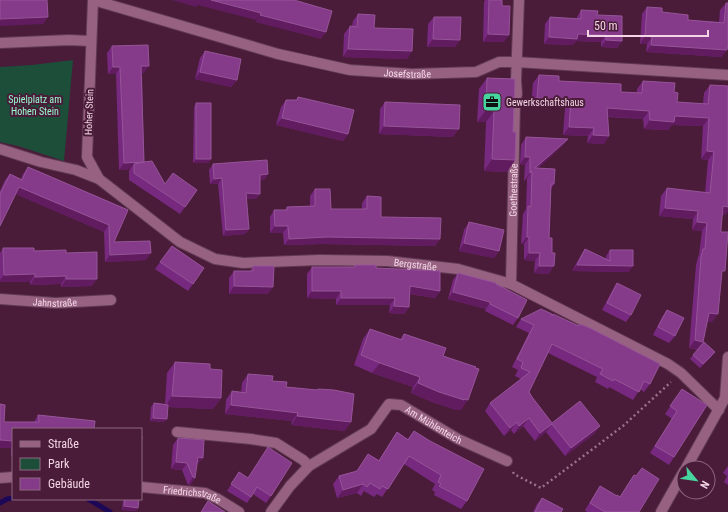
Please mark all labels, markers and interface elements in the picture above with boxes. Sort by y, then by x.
scale bar [588,12,708,38]
text: 50 m [594,19,618,33]
street label: Josefstraße [383,67,432,80]
street label: Hoher Stein [83,89,95,135]
office icon: Gewerkschaftshaus [481,91,503,113]
park label: Spielplatz am Hohen Stein [8,94,62,117]
place label: Gewerkschaftshaus [506,97,584,108]
street label: Goethestraße [507,163,519,217]
street label: Bergstraße [393,256,438,272]
street label: Jahnstraße [32,296,78,309]
street label: Am Mühlenteich [403,403,464,446]
legend [12,428,142,500]
text: Straße [48,437,79,451]
text: Park [48,457,70,471]
north arrow [676,460,716,500]
text: Gebäude [48,477,90,491]
text: N [697,479,712,491]
street label: Friedrichstraße [163,484,224,506]

